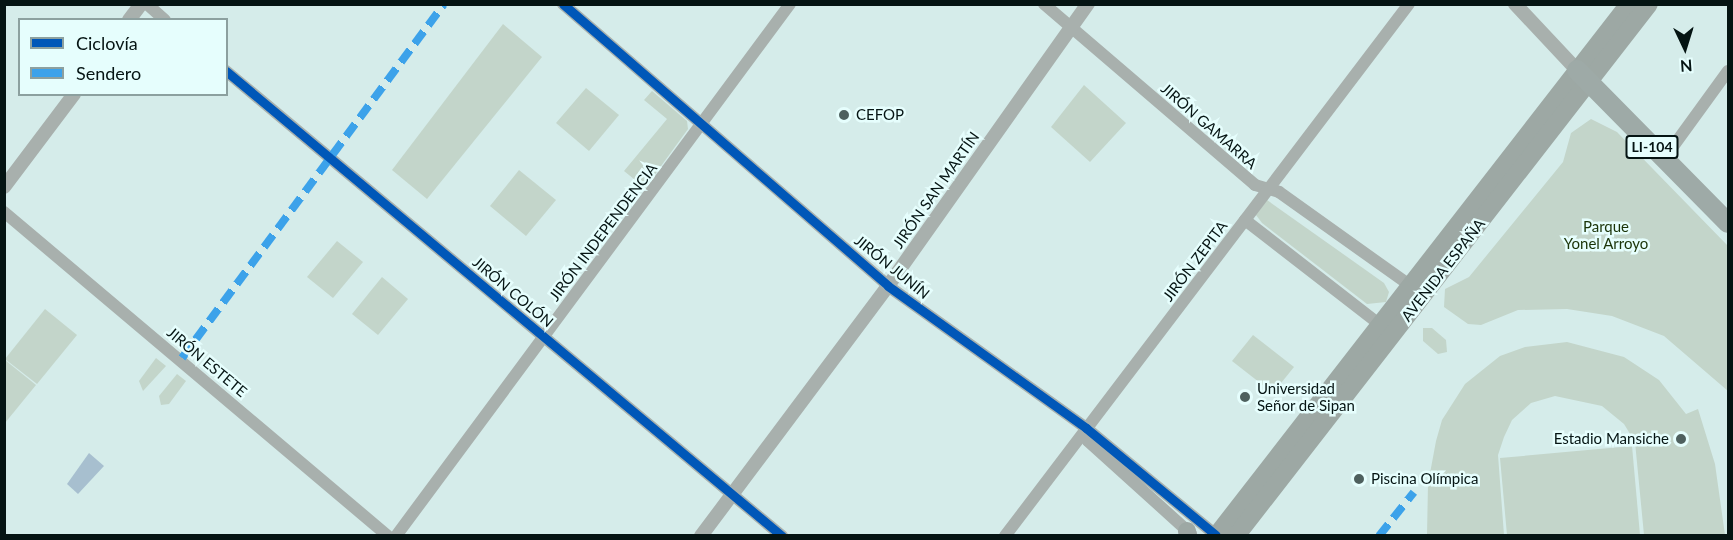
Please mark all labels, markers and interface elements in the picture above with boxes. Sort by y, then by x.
legend [18,18,228,96]
north arrow [1655,18,1715,78]
text: Ciclovía [76,32,138,54]
text: N [1679,57,1693,76]
text: Sendero [76,62,141,84]
street label: JIRÓN GAMARRA [1157,79,1261,173]
place label: CEFOP [856,106,904,124]
marker: CEFOP [837,108,851,122]
street label: JIRÓN SAN MARTÍN [889,128,983,252]
road number: LI-104 [1625,136,1679,158]
street label: JIRÓN INDEPENDENCIA [545,160,661,304]
street label: AVENIDA ESPAÑA [1397,215,1489,325]
street label: JIRÓN ZEPITA [1159,217,1231,305]
park label: Parque Yonel Arroyo [1564,217,1648,252]
street label: JIRÓN JUNÍN [851,231,933,303]
street label: JIRÓN COLÓN [469,253,557,331]
street label: JIRÓN ESTETE [163,323,251,401]
place label: Universidad Señor de Sipan [1257,379,1355,414]
marker: Universidad Señor de Sipan [1238,390,1252,404]
place label: Estadio Mansiche [1554,430,1669,448]
marker: Estadio Mansiche [1674,432,1688,446]
place label: Piscina Olímpica [1371,470,1478,488]
marker: Piscina Olímpica [1352,472,1366,486]

